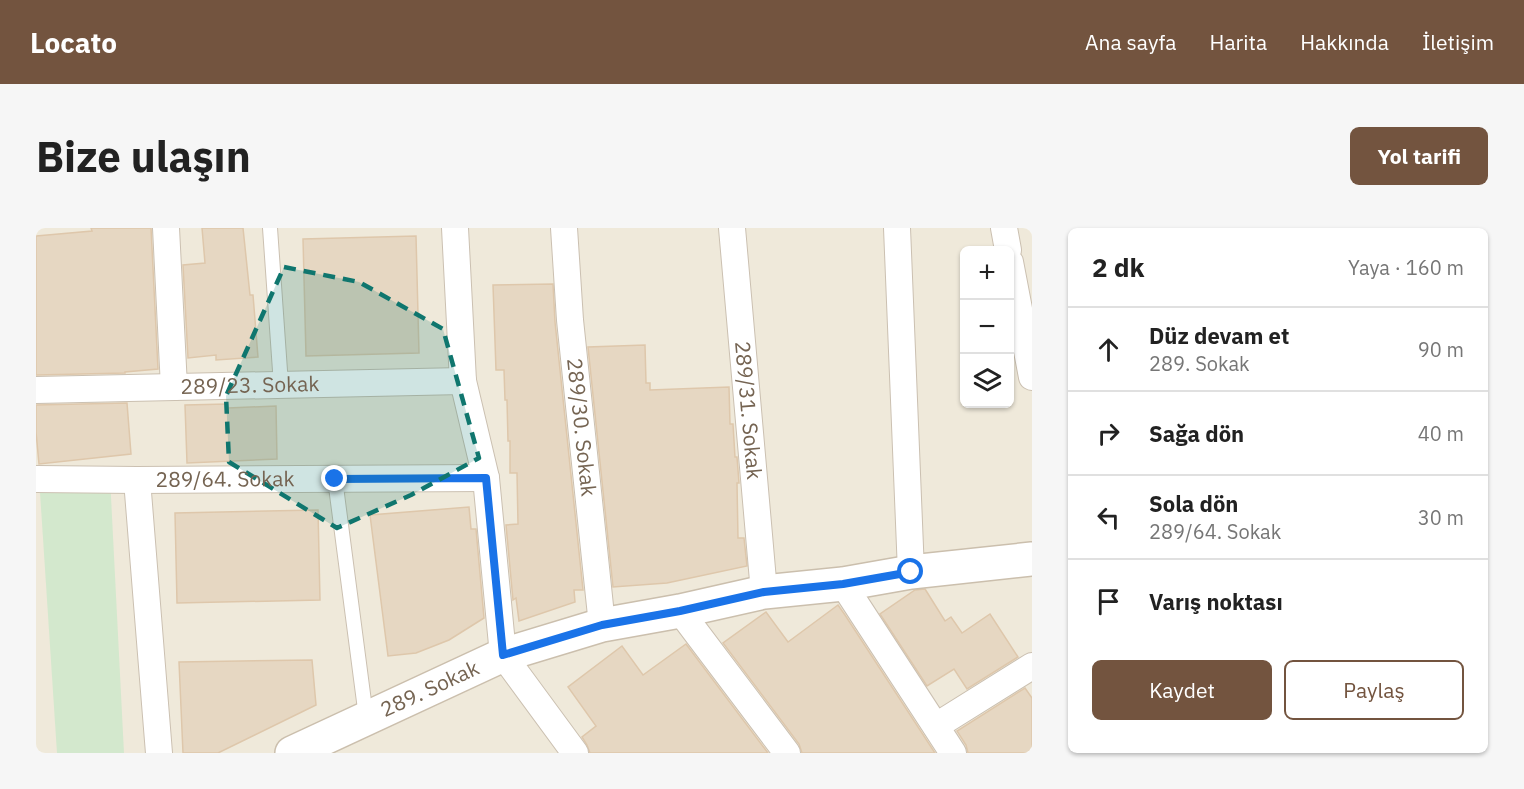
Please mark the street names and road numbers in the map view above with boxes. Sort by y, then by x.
street label: 289/31. Sokak [729,340,769,481]
street label: 289/30. Sokak [561,357,603,498]
street label: 289/23. Sokak [180,369,320,400]
street label: 289/64. Sokak [155,464,295,493]
street label: 289. Sokak [376,653,483,723]

